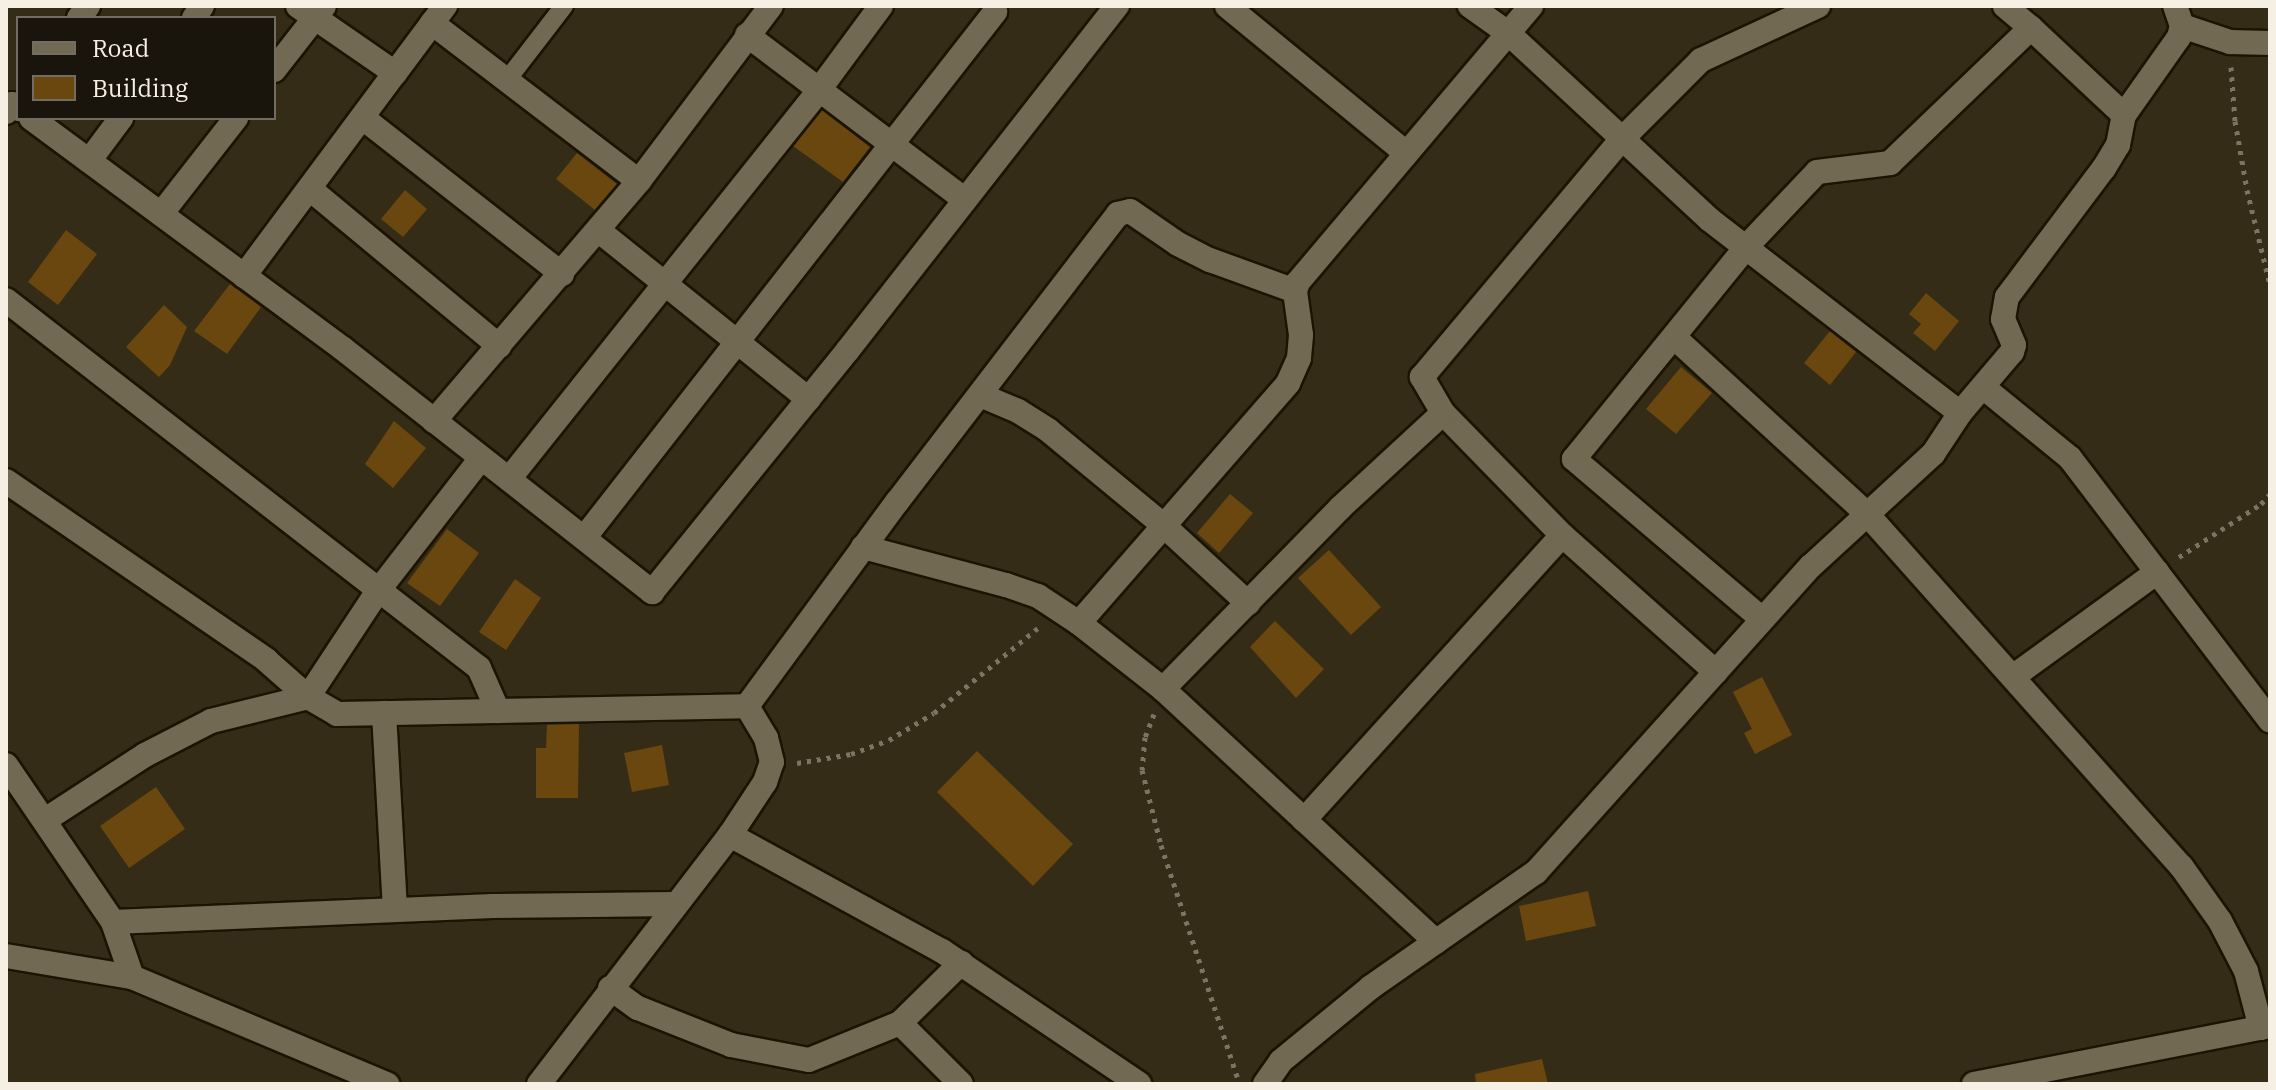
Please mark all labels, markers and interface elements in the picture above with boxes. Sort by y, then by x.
legend [16,16,276,120]
text: Road [92,32,149,64]
text: Building [92,72,188,104]

